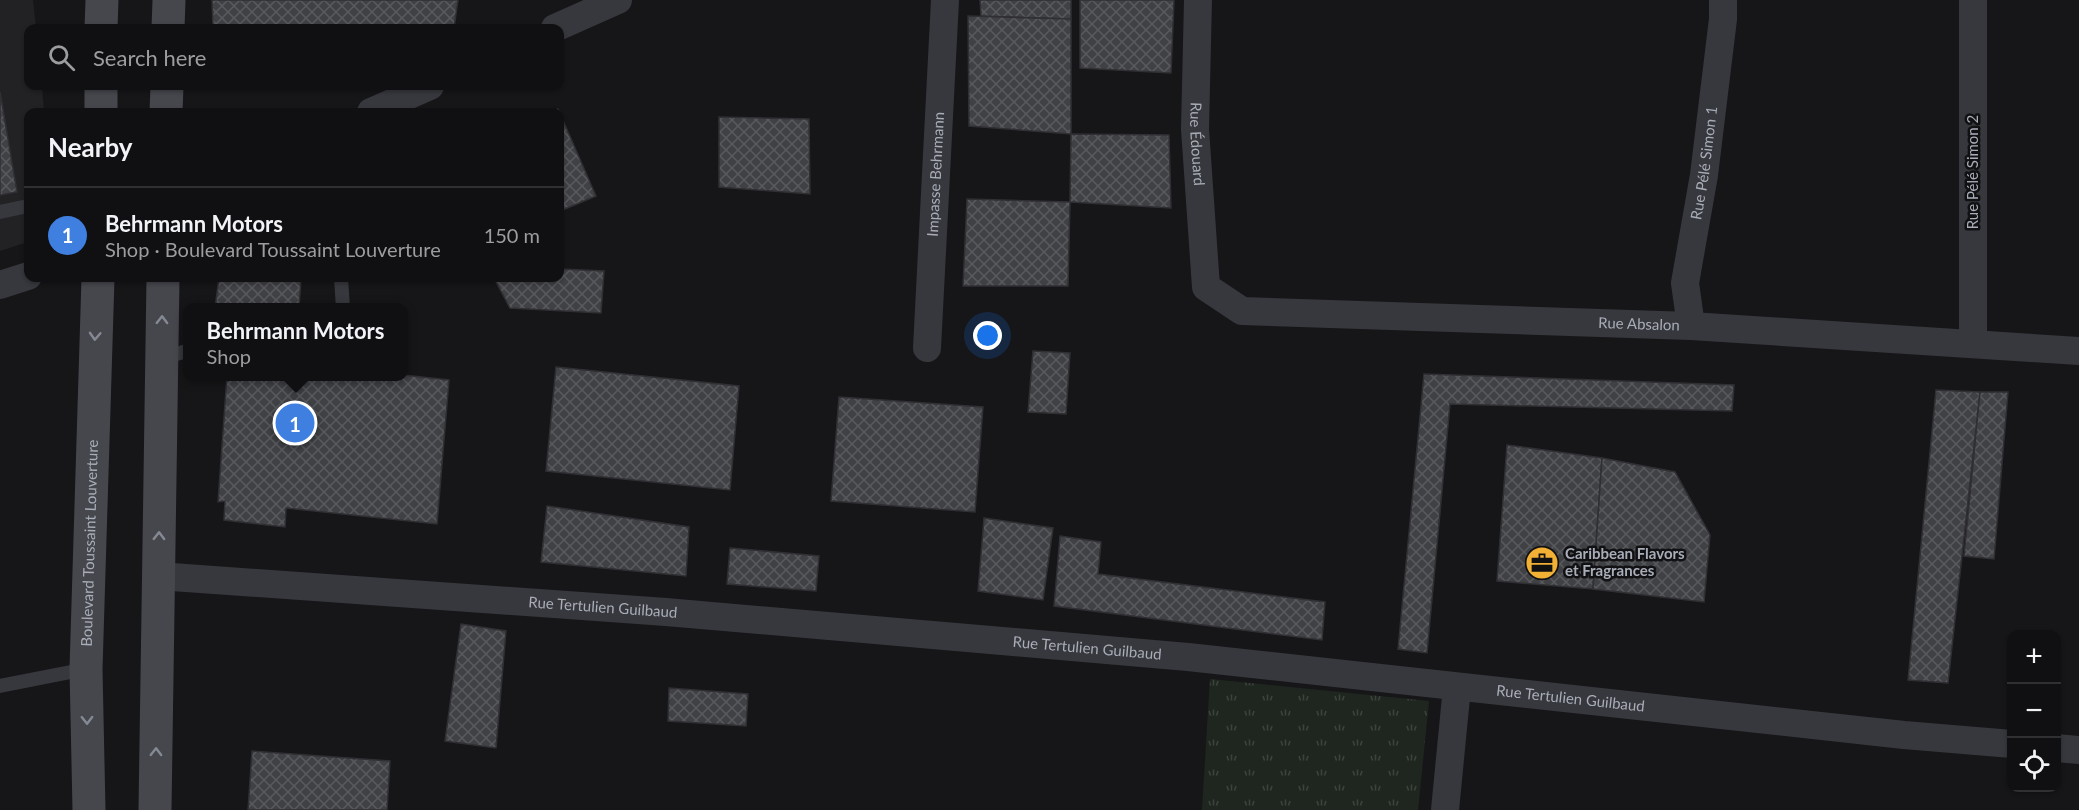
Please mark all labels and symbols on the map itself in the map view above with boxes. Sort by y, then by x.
street label: Rue Édouard [1187,102,1209,186]
street label: Rue Pélé Simon 1 [1686,105,1720,221]
street label: Impasse Behrmann [923,111,947,237]
street label: Rue Pélé Simon 2 [1963,115,1981,229]
street label: Rue Absalon [1598,313,1680,334]
one-way arrow [156,315,169,324]
your location [973,321,1002,350]
one-way arrow [89,331,102,340]
pin: 1 [276,400,314,446]
street label: Boulevard Toussaint Louverture [77,439,101,647]
one-way arrow [153,531,165,540]
place label: Caribbean Flavors et Fragrances [1565,544,1685,579]
office icon: Caribbean Flavors et Fragrances [1524,545,1560,581]
street label: Rue Tertulien Guilbaud [528,592,678,621]
street label: Rue Tertulien Guilbaud [1012,632,1162,663]
street label: Rue Tertulien Guilbaud [1495,681,1646,715]
one-way arrow [81,715,93,724]
one-way arrow [149,747,162,756]

